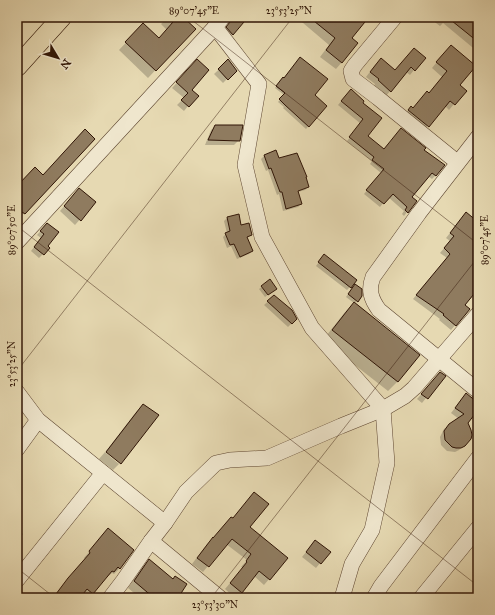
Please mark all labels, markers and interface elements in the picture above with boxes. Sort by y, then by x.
text: 89°07'45"E [169,5,219,17]
text: 23°53'25"N [266,5,313,17]
north arrow [38,38,78,78]
text: N [57,56,73,72]
text: 89°07'50"E [6,205,18,255]
text: 89°07'45"E [479,215,491,265]
text: 23°53'25"N [6,340,18,387]
text: 23°53'30"N [192,599,239,611]

